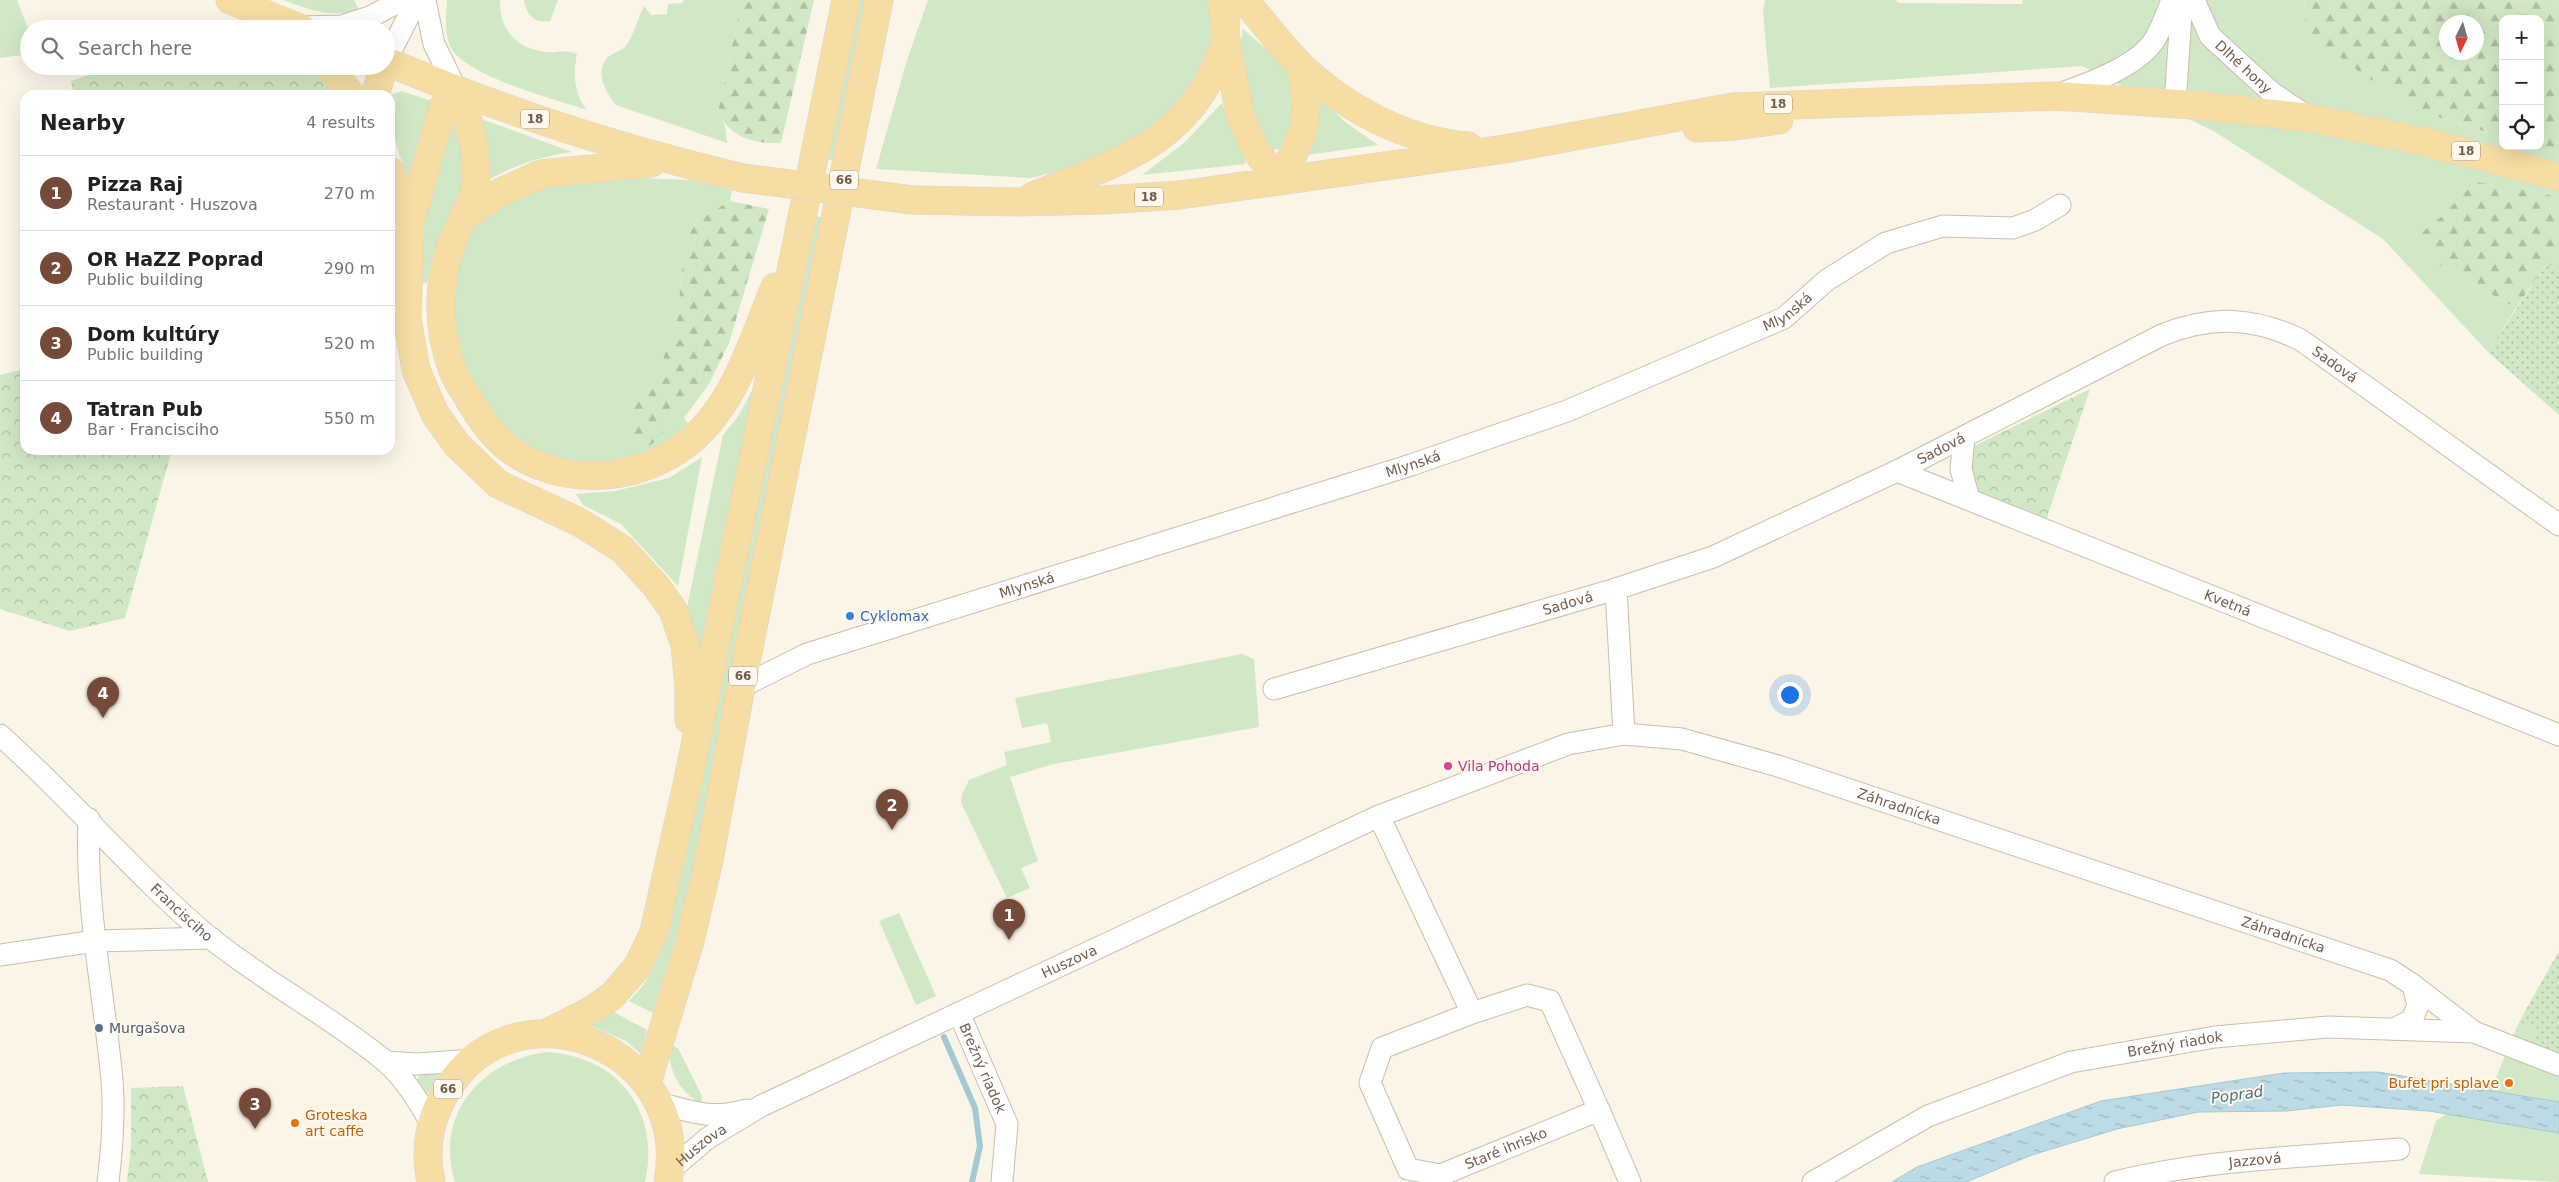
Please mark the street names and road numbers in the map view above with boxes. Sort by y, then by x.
street label: Dlhé hony [2212,37,2275,97]
road number: 18 [1764,95,1792,114]
road number: 18 [521,110,549,128]
road number: 18 [2452,142,2480,160]
road number: 66 [830,170,858,190]
road number: 18 [1135,188,1163,206]
street label: Mlynská [1760,289,1815,334]
street label: Sadová [2309,343,2361,386]
street label: Sadová [1914,429,1968,467]
street label: Mlynská [1384,447,1443,480]
street label: Mlynská [997,569,1056,601]
street label: Kvetná [2202,586,2253,619]
street label: Sadová [1541,588,1595,618]
road number: 66 [729,666,757,686]
street label: Záhradnícka [1855,785,1943,828]
street label: Francisciho [147,880,216,945]
street label: Záhradnícka [2239,913,2327,956]
street label: Huszova [1039,942,1100,981]
street label: Brežný riadok [956,1021,1010,1116]
street label: Brežný riadok [2126,1028,2224,1060]
road number: 66 [434,1080,462,1098]
street label: Huszova [673,1121,729,1170]
street label: Staré ihrisko [1462,1124,1549,1172]
street label: Jazzová [2227,1150,2282,1171]

